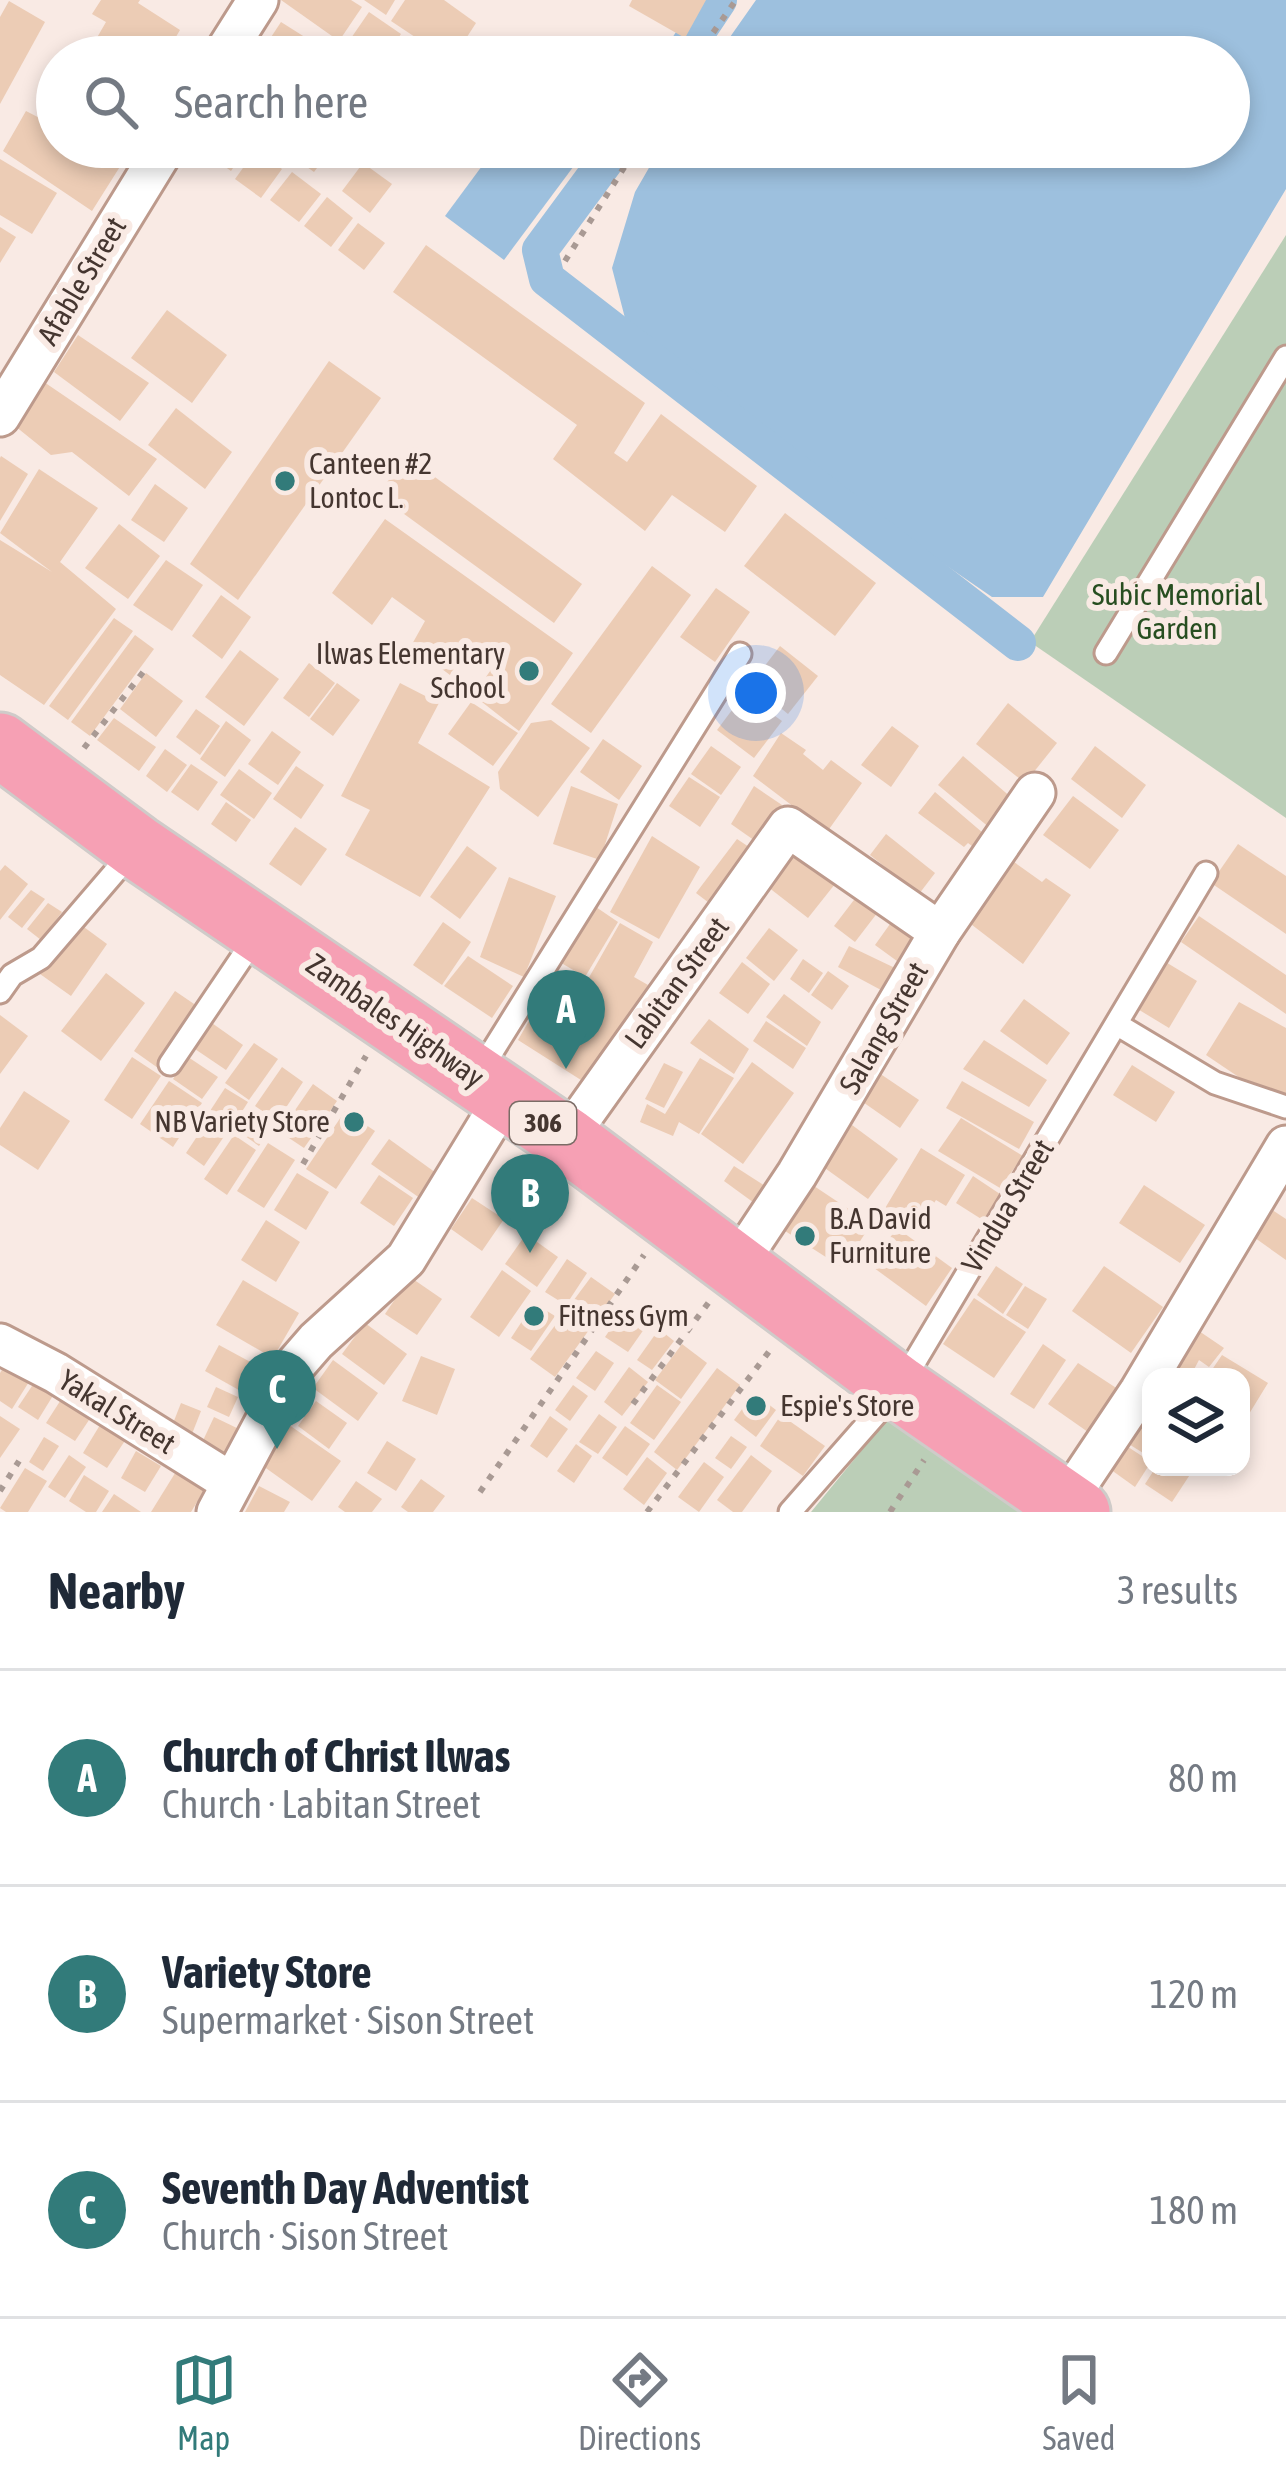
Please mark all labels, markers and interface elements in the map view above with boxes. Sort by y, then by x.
search box [36,36,1250,168]
icon: search [78,69,144,135]
text: Search here [174,76,368,128]
street label: Afable Street [30,211,132,350]
place label: Canteen #2 Lontoc L. [309,446,432,514]
marker: Canteen #2 Lontoc L. [272,468,298,494]
park label: Subic Memorial Garden [1092,577,1262,645]
place label: Ilwas Elementary School [316,636,505,704]
marker: Ilwas Elementary School [516,658,542,684]
your location [726,663,786,723]
street label: Labitan Street [617,910,735,1055]
street label: Zambales Highway [300,946,491,1094]
street label: Salang Street [832,956,934,1099]
pin: A [527,970,605,1069]
road number: 306 [510,1102,576,1144]
place label: NB Variety Store [154,1104,330,1138]
marker: NB Variety Store [341,1109,367,1135]
street label: Vindua Street [954,1133,1060,1278]
pin: B [491,1154,569,1253]
place label: B.A David Furniture [829,1201,932,1269]
marker: B.A David Furniture [792,1223,818,1249]
place label: Fitness Gym [558,1298,689,1332]
marker: Fitness Gym [521,1303,547,1329]
pin: C [238,1350,316,1449]
street label: Yakal Street [53,1362,182,1460]
map controls [1142,1368,1250,1476]
button: layers [1142,1368,1250,1476]
place label: Espie's Store [780,1388,914,1422]
marker: Espie's Store [743,1393,769,1419]
text: Nearby [48,1561,185,1620]
text: 3 results [1117,1568,1238,1612]
text: Church of Christ Ilwas [162,1730,510,1782]
text: A [77,1756,97,1800]
text: 80 m [1168,1756,1238,1800]
text: Church · Labitan Street [162,1782,481,1826]
text: Variety Store [162,1946,372,1998]
text: B [78,1972,96,2016]
text: 120 m [1150,1972,1238,2016]
text: Supermarket · Sison Street [162,1998,534,2042]
text: Seventh Day Adventist [162,2162,529,2214]
text: C [78,2188,96,2232]
text: 180 m [1150,2188,1238,2232]
text: Church · Sison Street [162,2214,448,2258]
tab: Map [171,2347,237,2457]
tab: Directions [578,2347,701,2457]
tab: Saved [1042,2347,1115,2457]

